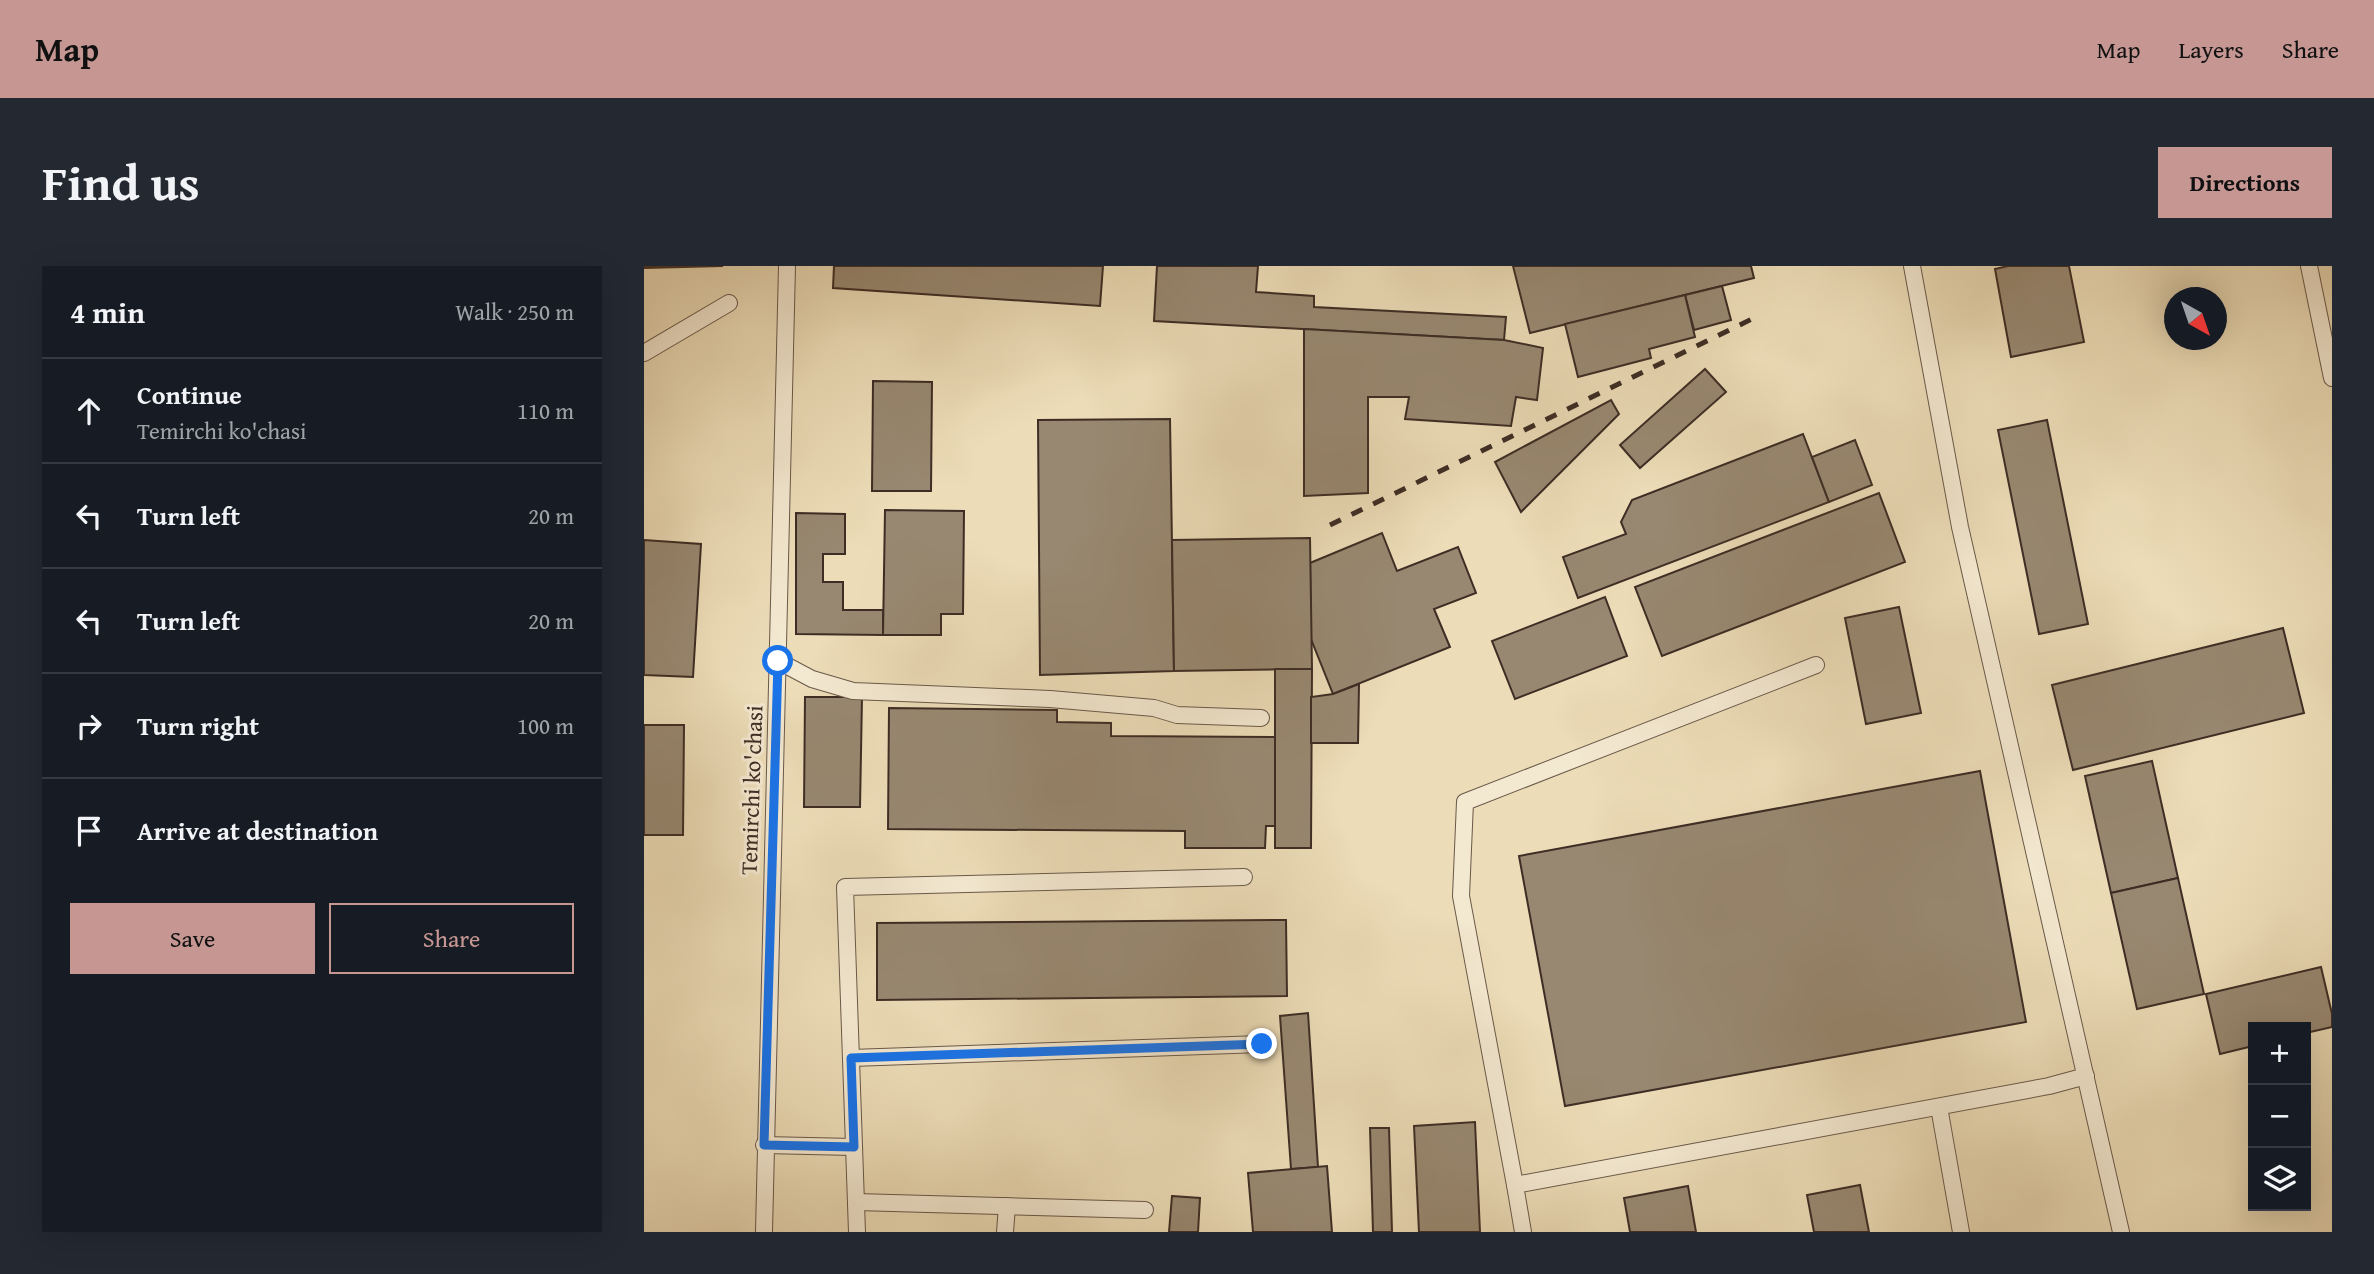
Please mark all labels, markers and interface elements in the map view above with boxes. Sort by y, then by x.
text: Map [35,25,99,73]
text: Map [2097,32,2140,67]
text: Layers [2178,32,2244,67]
text: Share [2282,32,2339,67]
text: Find us [42,146,200,218]
button: Directions [2158,147,2332,218]
north arrow [2164,287,2227,350]
text: 4 min [70,290,145,334]
text: Walk · 250 m [455,295,574,328]
text: Continue [137,375,242,414]
icon: ahead [70,392,108,430]
text: 110 m [517,394,574,427]
text: Temirchi ko'chasi [137,414,307,447]
text: Turn left [137,496,240,535]
icon: left [70,497,108,535]
text: 20 m [528,499,574,532]
text: Turn left [137,601,240,640]
icon: left [70,602,108,640]
text: 20 m [528,604,574,637]
route start [762,645,793,676]
street label: Temirchi ko'chasi [732,705,770,875]
text: Turn right [137,706,259,745]
icon: right [70,707,108,745]
text: 100 m [517,709,574,742]
text: Arrive at destination [137,811,378,850]
icon: arrive [70,812,108,850]
button: Save [70,903,315,974]
button: Share [329,903,574,974]
map controls [2248,1022,2311,1211]
button: + [2248,1022,2311,1085]
route end [1246,1028,1277,1059]
button: − [2248,1085,2311,1148]
button: layers [2248,1148,2311,1211]

